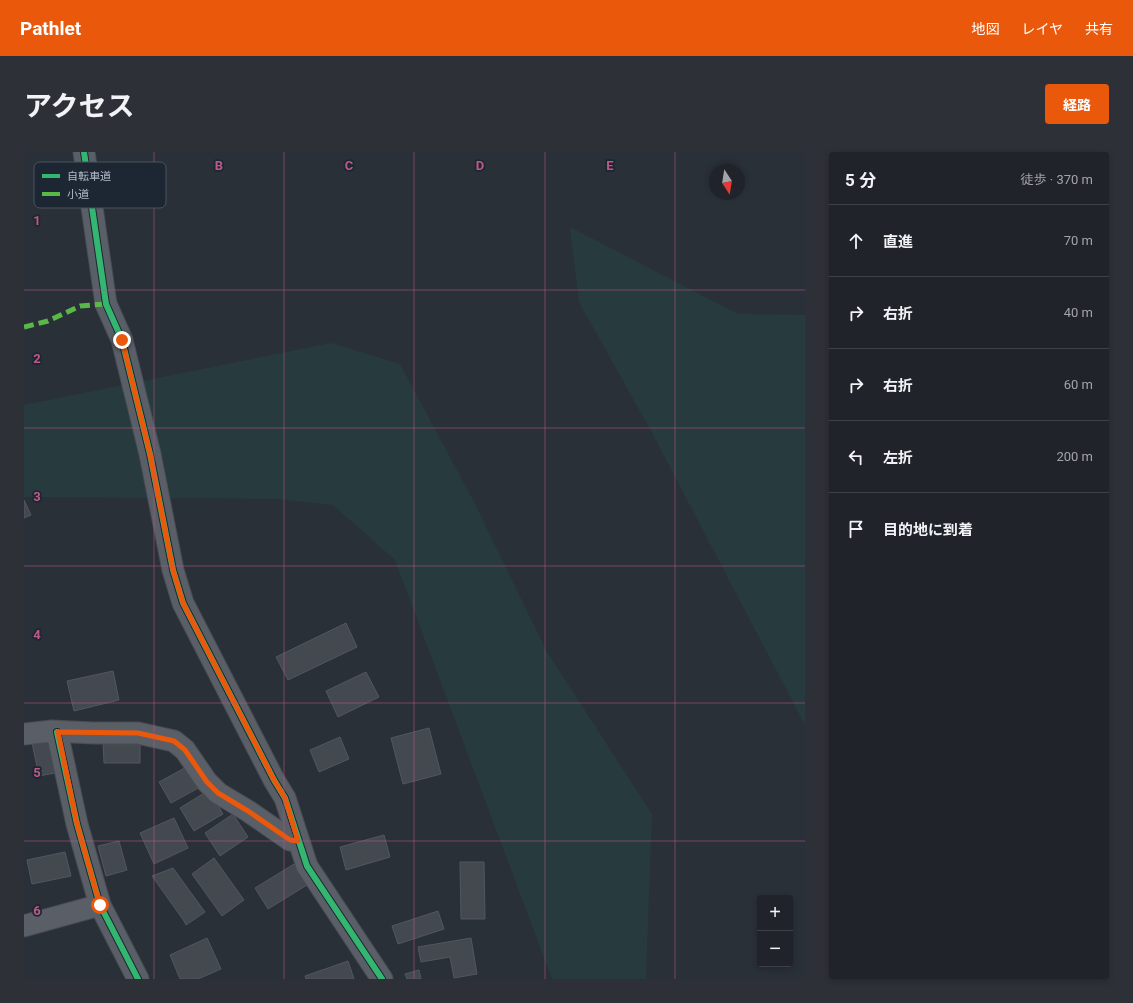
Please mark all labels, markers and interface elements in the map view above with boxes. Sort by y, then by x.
text: Pathlet [20,17,81,40]
text: 地図 [971,21,999,37]
text: レイヤ [1021,21,1063,37]
text: 共有 [1085,21,1113,37]
button: 経路 [1045,84,1109,124]
text: アクセス [24,90,135,123]
text: B [215,158,223,173]
text: C [345,158,354,173]
text: D [476,158,484,173]
text: E [606,158,614,173]
legend [34,162,166,208]
north arrow [709,164,745,200]
text: 自転車道 [67,170,111,183]
text: 5 分 [845,170,876,190]
text: 徒歩 · 370 m [1021,172,1093,187]
text: 小道 [67,188,89,201]
text: 1 [33,213,41,228]
icon: ahead [845,230,867,252]
text: 直進 [883,233,913,251]
text: 70 m [1064,233,1093,248]
icon: right [845,302,867,324]
text: 右折 [883,305,913,323]
text: 40 m [1064,305,1093,320]
route end [113,331,131,349]
text: 2 [33,351,41,366]
icon: right [845,374,867,396]
text: 右折 [883,377,913,395]
text: 60 m [1064,377,1093,392]
icon: left [845,446,867,468]
text: 左折 [883,449,913,467]
text: 200 m [1056,449,1093,464]
text: 3 [33,489,41,504]
icon: arrive [845,518,867,540]
text: 目的地に到着 [883,521,973,539]
text: 4 [33,627,41,642]
text: 5 [33,765,41,780]
map controls [757,895,793,967]
button: + [757,895,793,931]
route start [91,896,109,914]
text: 6 [33,903,41,918]
button: − [757,931,793,967]

